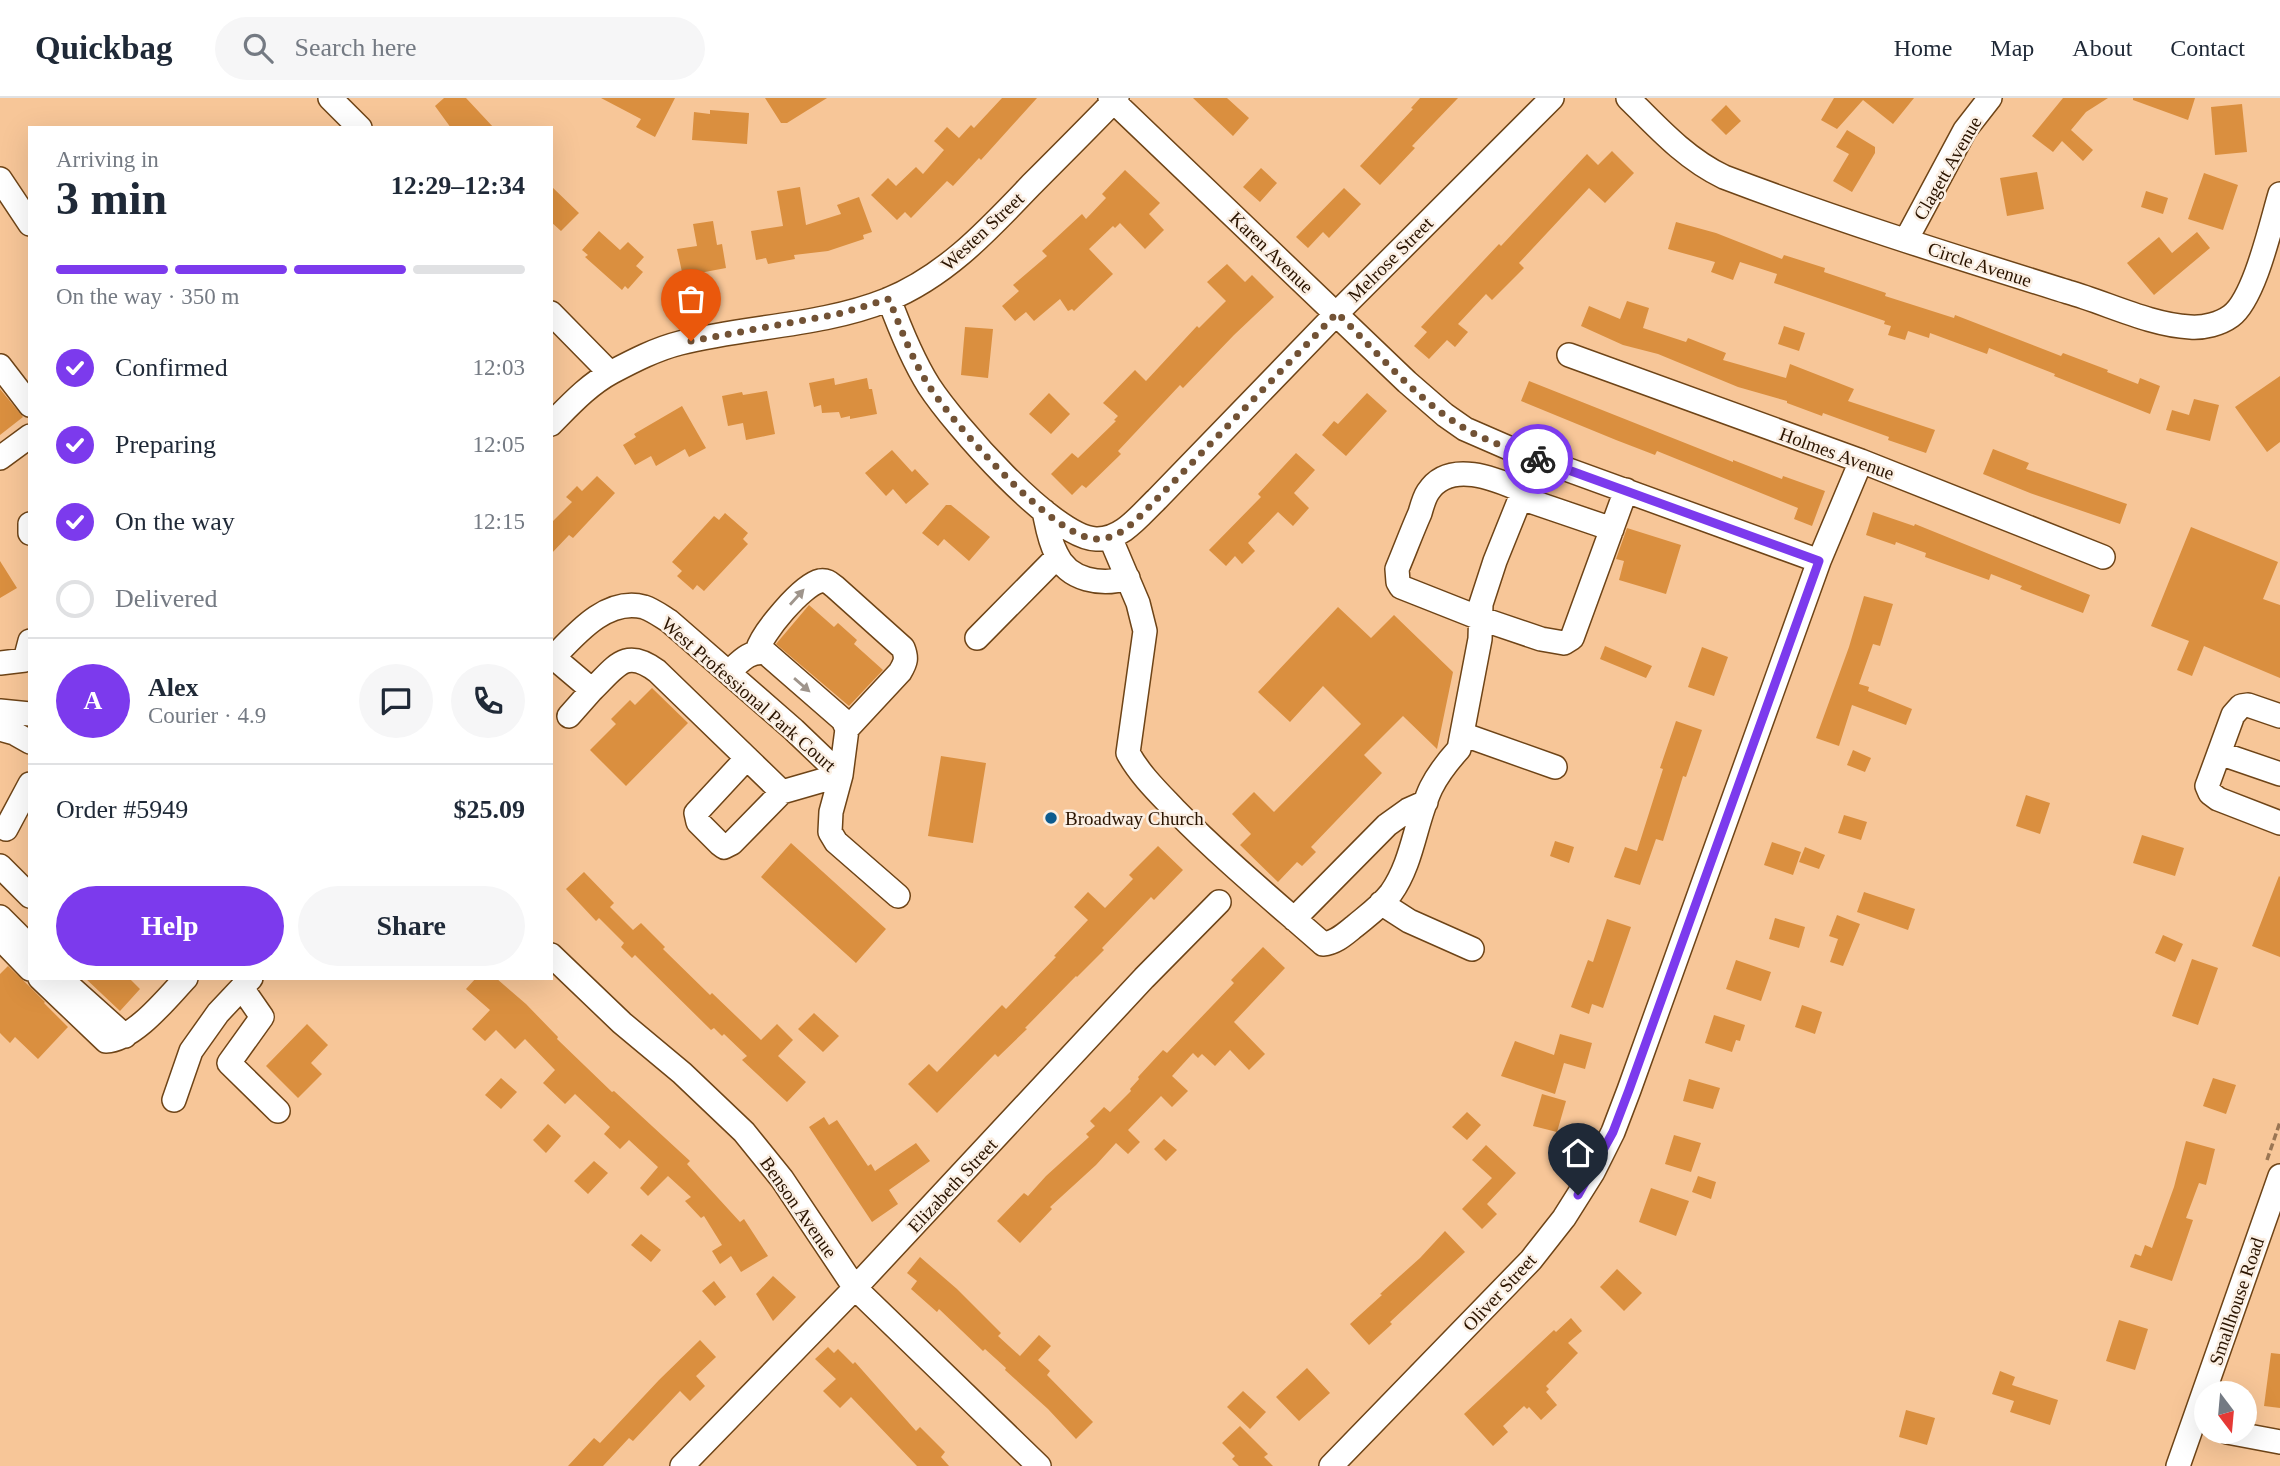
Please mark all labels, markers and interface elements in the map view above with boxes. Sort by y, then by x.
search box [215,17,705,80]
icon: search [239,29,277,67]
text: Quickbag [35,30,173,66]
text: Search here [295,33,417,62]
text: Home [1894,35,1952,61]
text: Map [1990,35,2034,61]
text: About [2072,35,2132,61]
text: Contact [2170,35,2245,61]
street label: Clagett Avenue [1909,113,1986,224]
text: Arriving in [56,147,159,172]
text: 12:29–12:34 [391,171,525,200]
text: 3 min [56,173,167,224]
street label: Westen Street [937,188,1028,275]
street label: Karen Avenue [1226,207,1318,297]
street label: Melrose Street [1344,212,1438,306]
street label: Circle Avenue [1925,238,2034,291]
pin [661,269,721,341]
icon: bag [672,280,710,318]
text: On the way · 350 m [56,284,239,309]
icon: check [56,349,94,387]
text: Confirmed [115,353,228,382]
text: 12:03 [473,355,525,380]
street label: Holmes Avenue [1777,423,1897,484]
courier [1503,424,1573,494]
icon: check [56,426,94,464]
text: Preparing [115,430,216,459]
text: 12:05 [473,432,525,457]
icon: bike [1519,440,1557,478]
icon: check [56,503,94,541]
text: On the way [115,507,235,536]
text: 12:15 [473,509,525,534]
text: Delivered [115,584,218,613]
one-way arrow [789,589,805,606]
street label: West Professional Park Court [657,613,841,776]
button: chat [359,664,433,738]
button: phone [451,664,525,738]
text: Alex [148,673,199,702]
one-way arrow [793,677,811,693]
text: A [84,686,102,715]
text: Courier · 4.9 [148,703,266,728]
text: Order #5949 [56,795,188,824]
text: $25.09 [454,795,525,824]
place label: Broadway Church [1065,808,1204,829]
marker: Broadway Church [1043,810,1059,826]
button: Help [56,886,284,966]
button: Share [298,886,525,966]
pin [1548,1123,1608,1195]
street label: Elizabeth Street [903,1133,1002,1237]
icon: home [1559,1134,1597,1172]
street label: Benson Avenue [756,1153,841,1262]
street label: Smallhouse Road [2205,1234,2268,1368]
street label: Oliver Street [1458,1249,1541,1335]
north arrow [2194,1381,2258,1444]
map controls [2194,1381,2257,1444]

